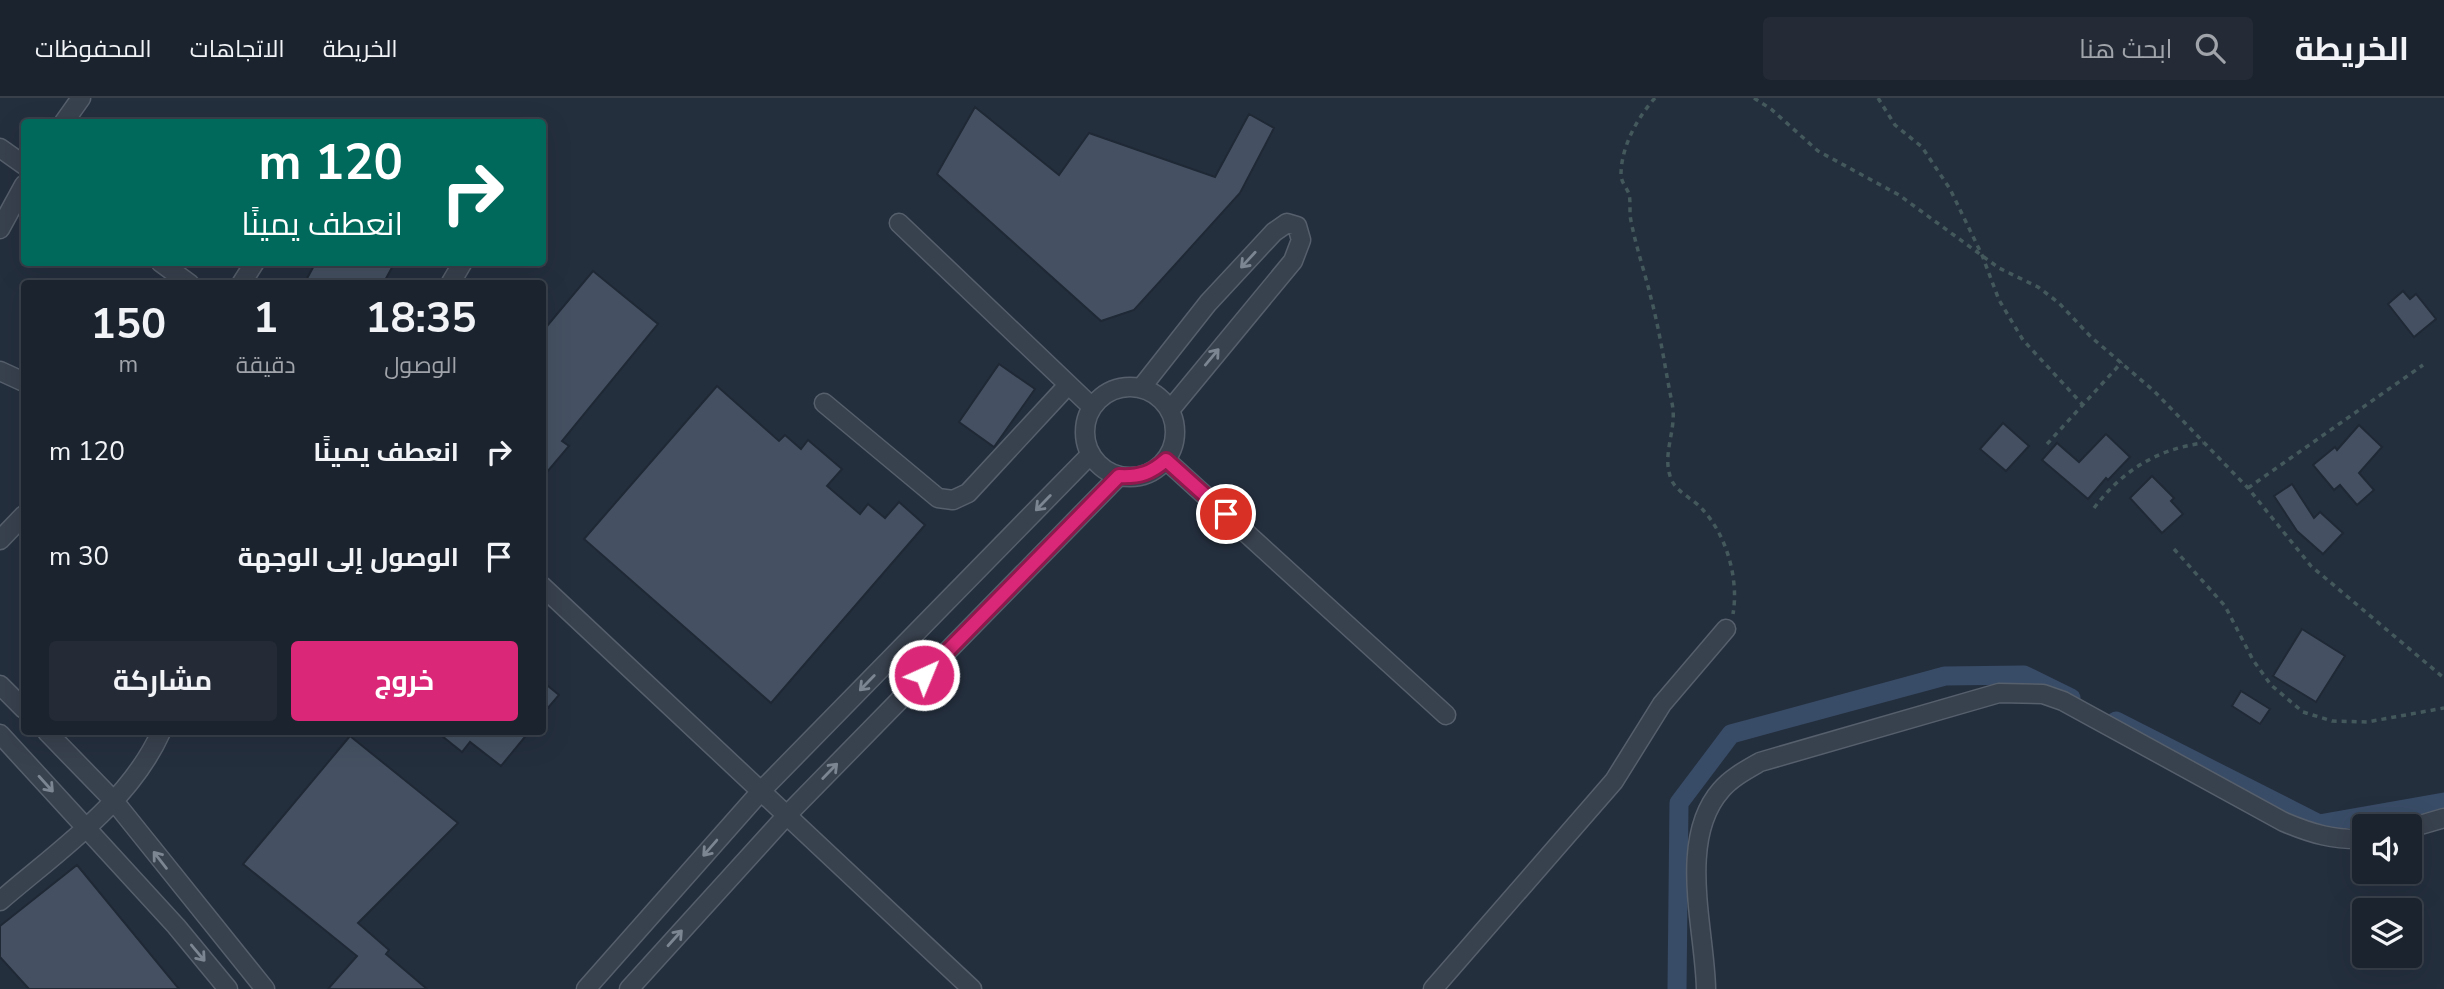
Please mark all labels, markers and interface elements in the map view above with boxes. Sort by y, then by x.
search box [1763,17,2253,80]
text: الخريطة [2295,27,2409,72]
icon: search [2191,29,2229,67]
text: ابحث هنا [2079,32,2173,67]
text: المحفوظات [35,33,152,65]
text: الاتجاهات [190,33,285,65]
text: الخريطة [323,33,398,65]
text: 120 m [259,129,403,196]
icon: right [427,147,518,238]
text: انعطف يمينًا [241,203,403,246]
one-way arrow [1240,251,1256,269]
text: 1 [253,290,278,347]
text: 18:35 [365,290,476,347]
text: 150 [91,296,166,353]
one-way arrow [1204,348,1220,366]
text: m [119,349,138,380]
text: دقيقة [236,350,296,381]
text: الوصول [384,350,457,381]
icon: right [480,433,518,471]
text: 120 m [49,434,125,469]
text: انعطف يمينًا [313,435,459,470]
pin [1196,484,1256,544]
one-way arrow [1035,494,1052,511]
icon: arrive [1207,495,1245,533]
icon: arrive [480,538,518,576]
text: 30 m [49,539,109,574]
text: الوصول إلى الوجهة [238,540,459,575]
position arrow [887,638,961,712]
button: مشاركة [49,641,277,721]
button: خروج [291,641,518,721]
one-way arrow [858,674,875,691]
one-way arrow [821,763,838,780]
one-way arrow [38,775,54,793]
map controls [2352,814,2422,968]
button: sound [2352,814,2422,884]
one-way arrow [702,839,718,857]
one-way arrow [153,851,168,870]
button: layers [2352,898,2422,968]
one-way arrow [667,929,683,947]
one-way arrow [190,944,206,962]

